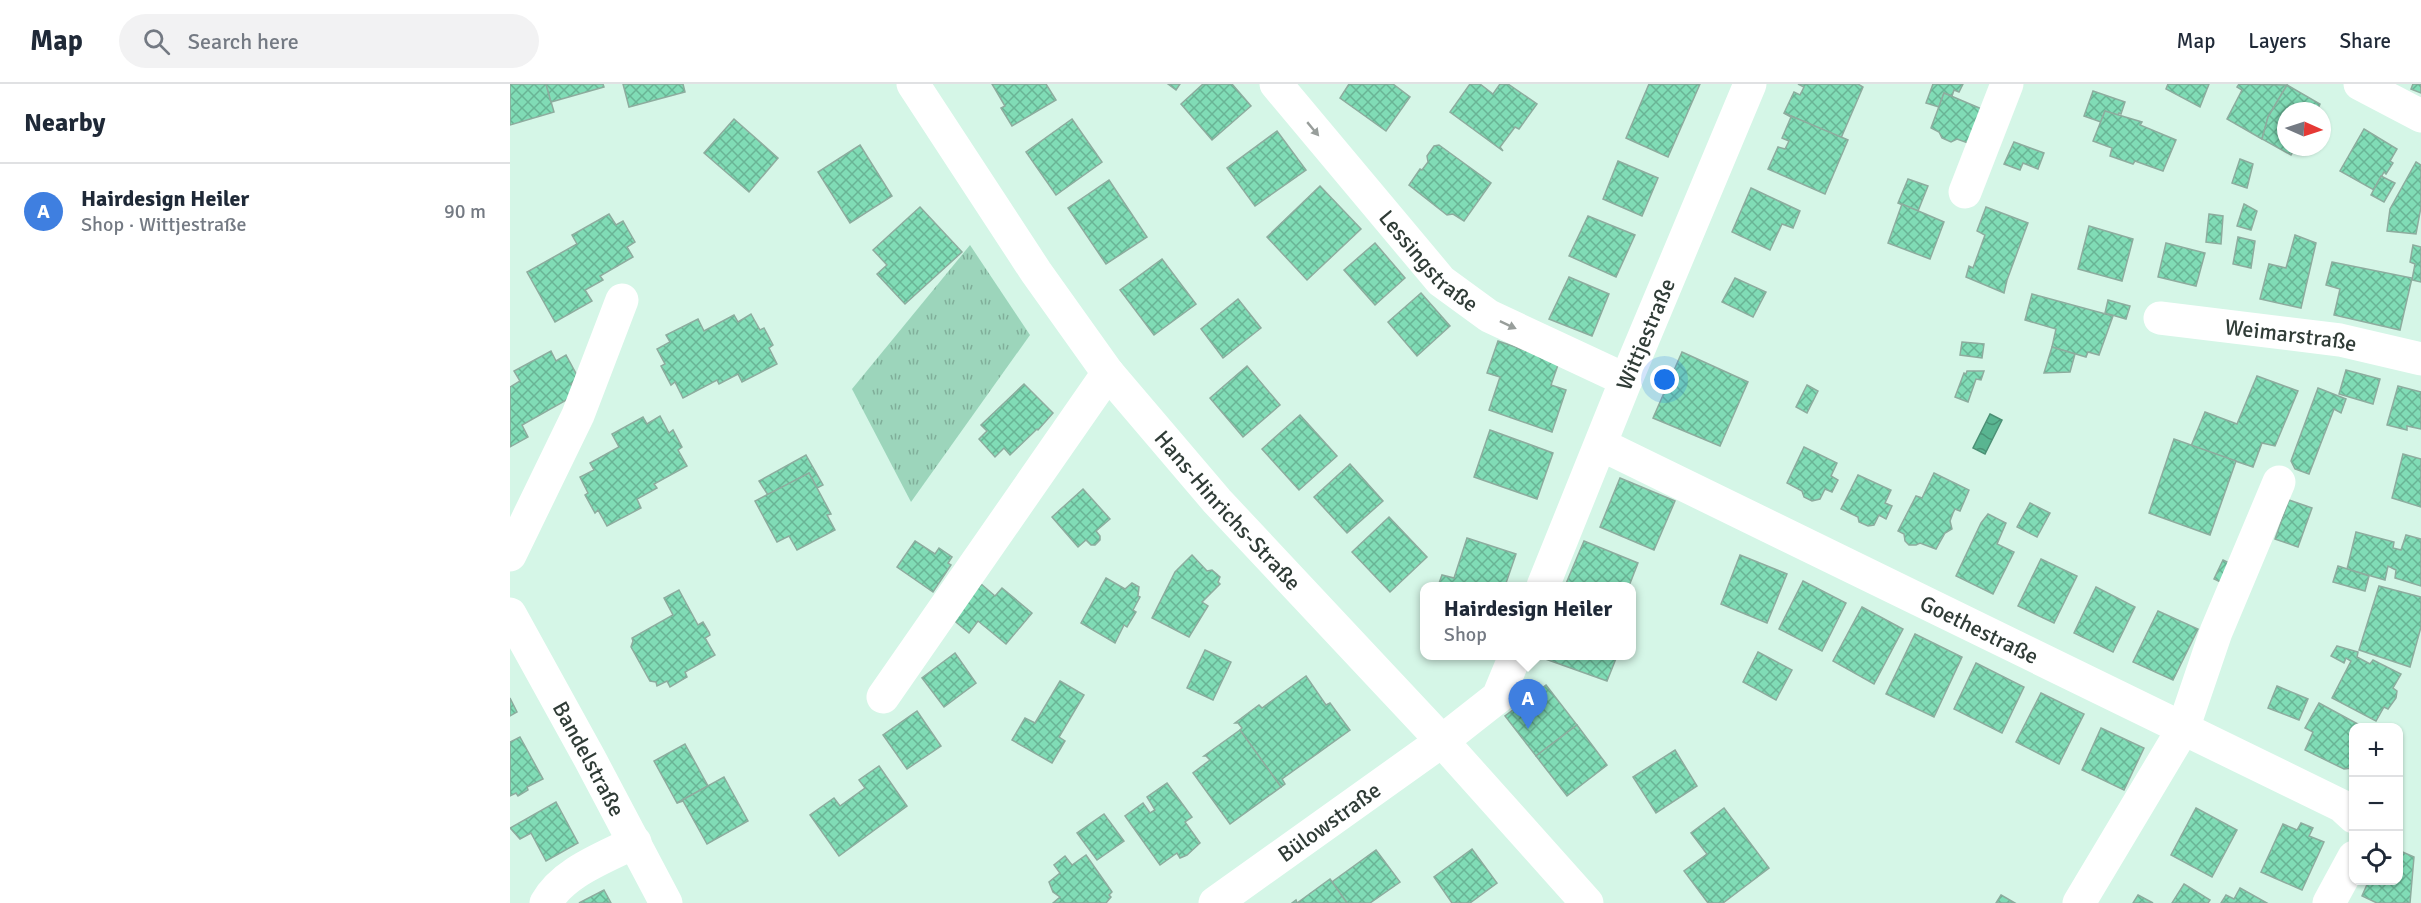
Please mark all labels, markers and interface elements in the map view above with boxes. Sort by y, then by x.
search box [119,14,539,68]
text: Map [30,24,83,58]
icon: search [140,25,173,58]
text: Search here [188,28,299,55]
text: Map [2177,28,2215,54]
text: Layers [2248,28,2306,54]
text: Share [2339,28,2391,54]
north arrow [2277,102,2331,156]
text: Nearby [24,107,105,139]
one-way arrow [1306,121,1319,136]
text: Hairdesign Heiler [81,185,249,212]
text: A [37,199,50,224]
text: 90 m [444,199,486,224]
street label: Lessingstraße [1373,204,1483,318]
text: Shop · Wittjestraße [81,212,247,237]
street label: Wittjestraße [1610,274,1681,394]
street label: Weimarstraße [2223,313,2360,358]
one-way arrow [1500,320,1517,329]
your location [1650,365,1679,394]
street label: Hans-Hinrichs-Straße [1149,425,1307,596]
popup [1420,582,1636,660]
street label: Goethestraße [1916,589,2043,670]
text: Hairdesign Heiler [1444,595,1612,622]
text: Shop [1444,622,1487,647]
pin: A [1508,680,1548,729]
street label: Bandelstraße [547,697,631,821]
map controls [2349,723,2403,885]
button: + [2349,723,2403,777]
street label: Bülowstraße [1273,776,1386,868]
button: − [2349,777,2403,831]
button: locate [2349,831,2403,885]

